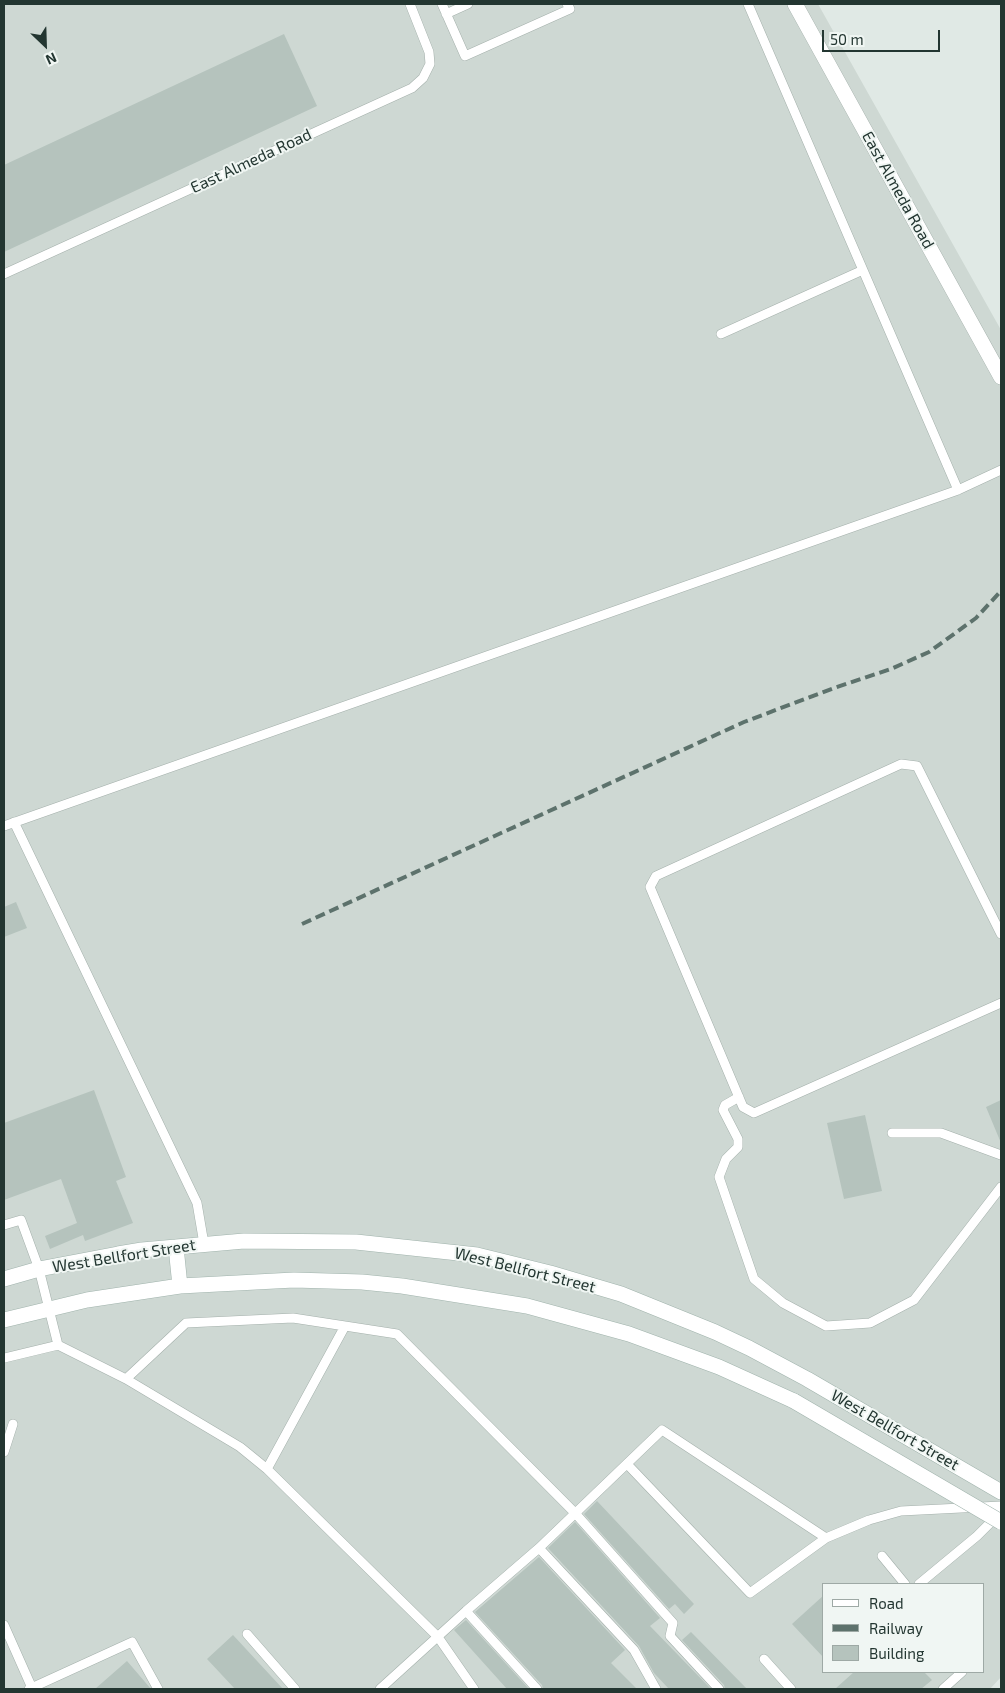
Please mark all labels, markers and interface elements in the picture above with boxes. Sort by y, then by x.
north arrow [20,20,70,70]
scale bar [825,20,942,52]
text: 50 m [830,30,864,48]
text: N [43,49,59,69]
street label: East Almeda Road [187,125,315,197]
street label: East Almeda Road [858,128,938,252]
street label: West Bellfort Street [51,1235,197,1277]
street label: West Bellfort Street [452,1243,598,1297]
street label: West Bellfort Street [827,1385,963,1475]
legend [822,1583,985,1673]
text: Road [869,1594,904,1612]
text: Railway [869,1619,923,1637]
text: Building [869,1644,924,1662]

